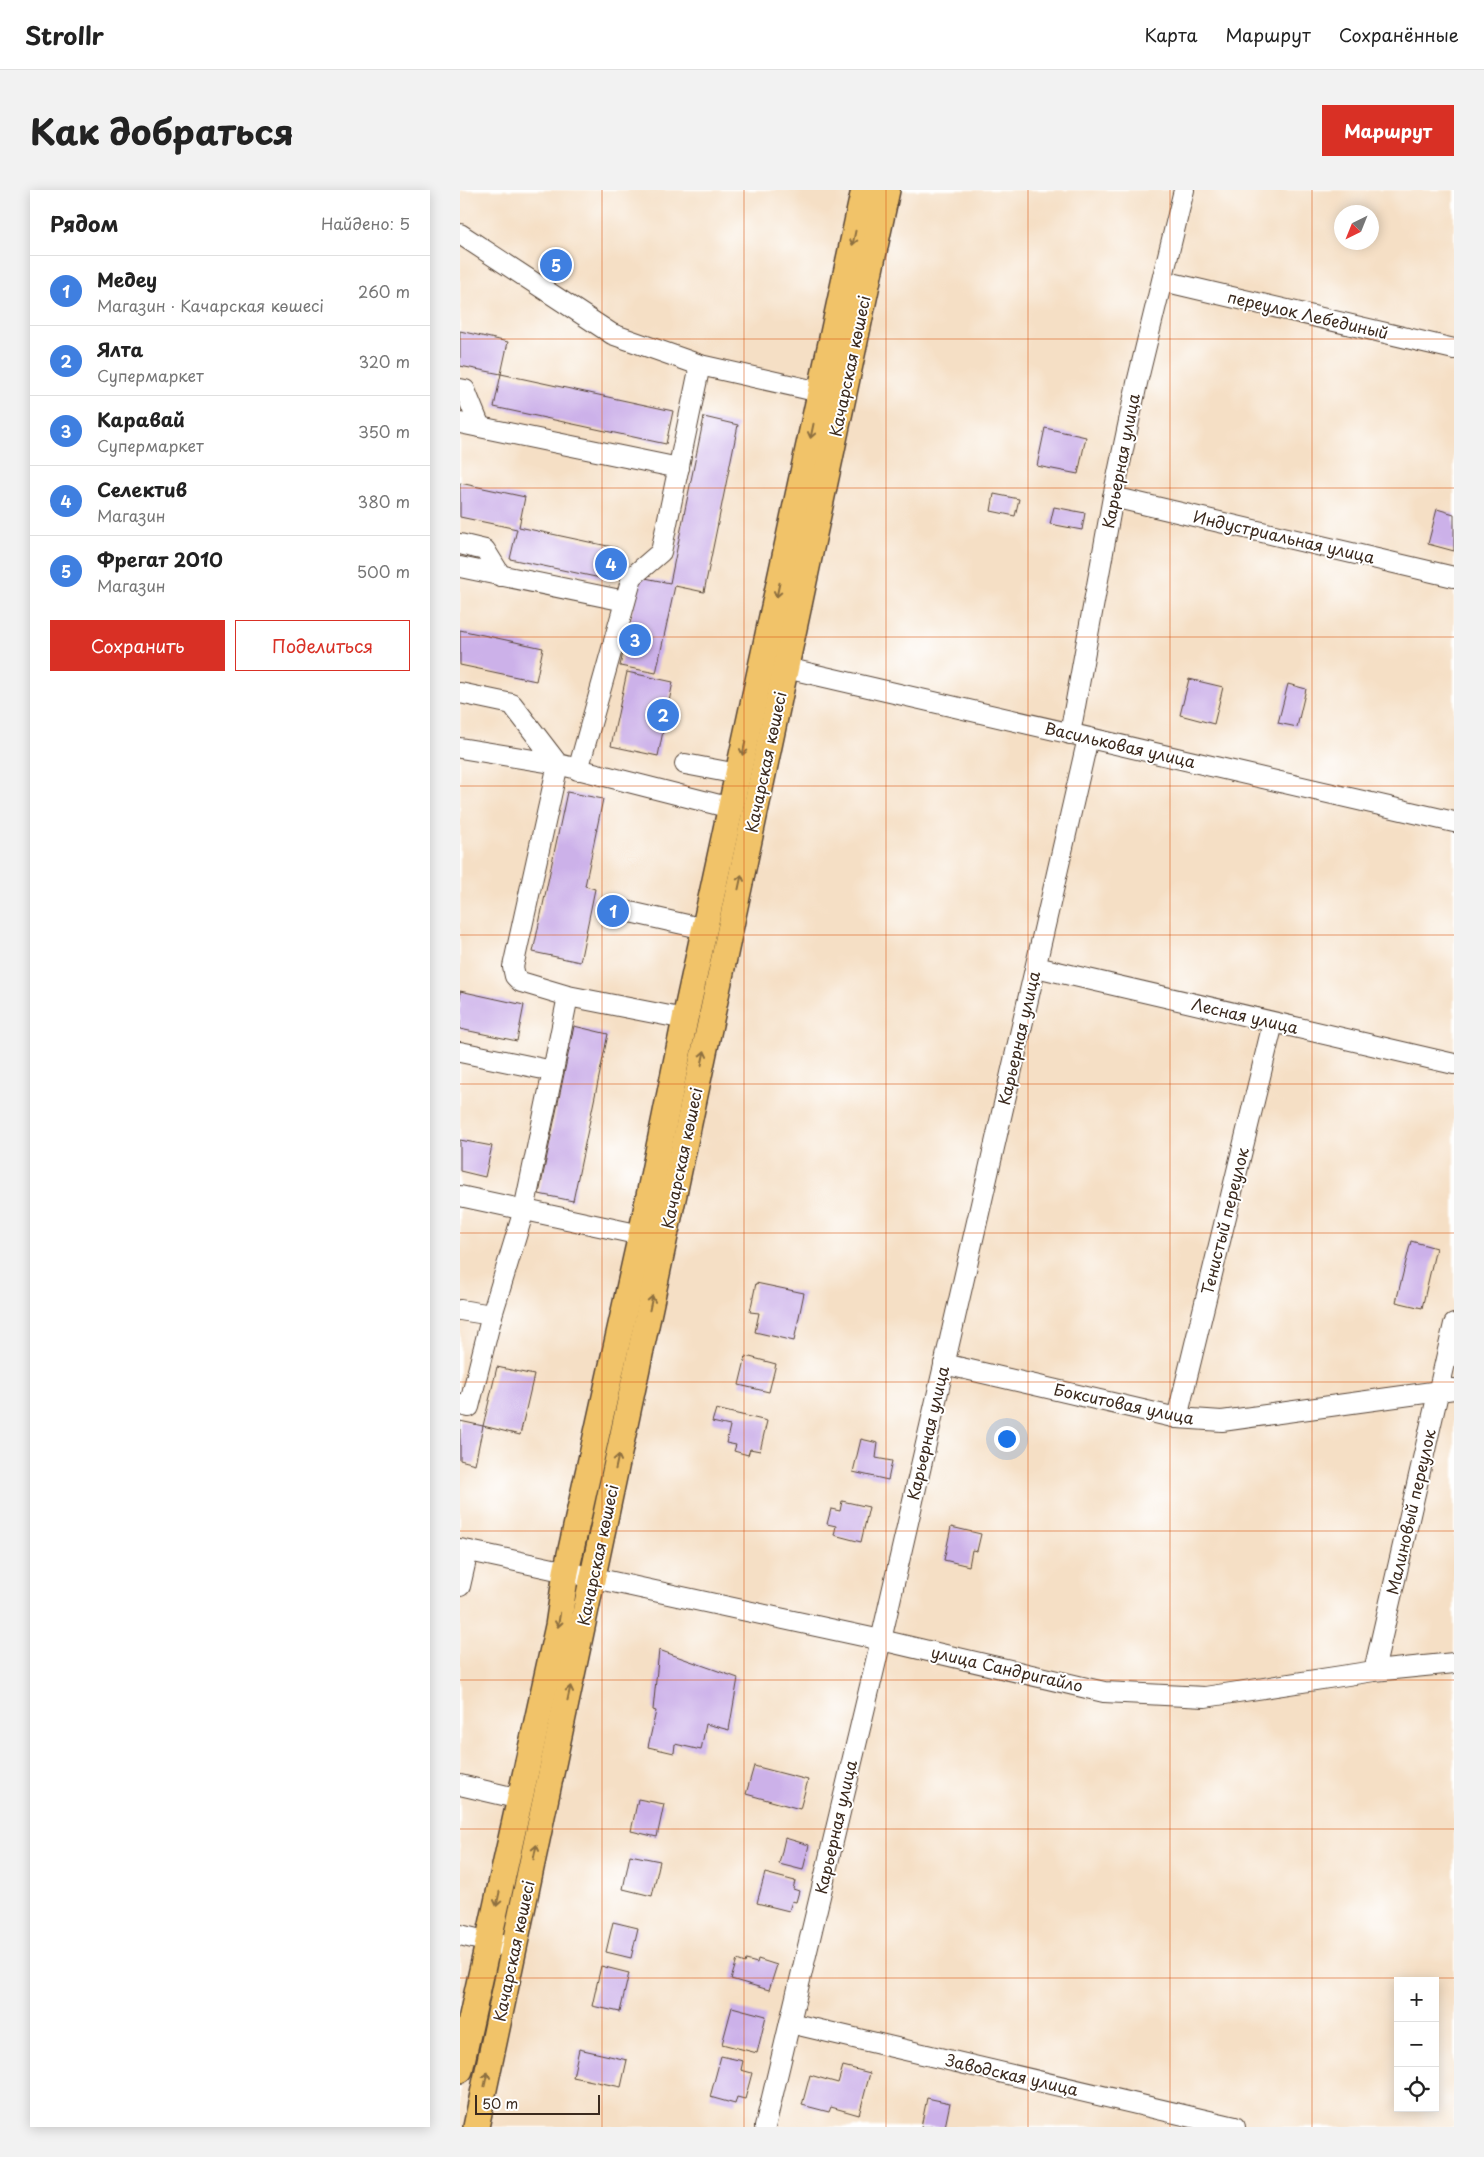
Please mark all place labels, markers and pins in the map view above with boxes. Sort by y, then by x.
pin: 5 [540,246,572,284]
pin: 4 [595,545,627,583]
pin: 3 [619,621,651,659]
pin: 2 [647,696,679,734]
pin: 1 [597,892,629,930]

